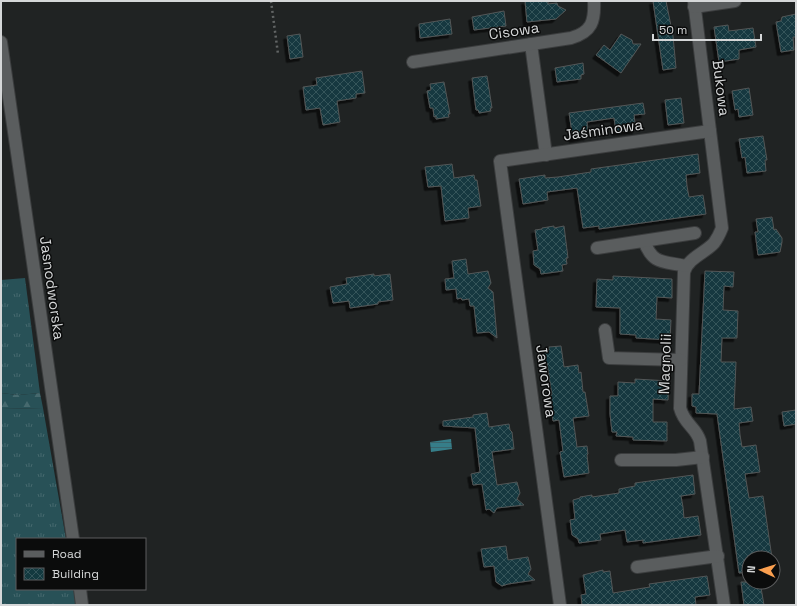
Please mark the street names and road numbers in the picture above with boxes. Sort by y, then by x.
street label: Cisowa [487,18,541,43]
street label: Bukowa [709,59,734,117]
street label: Jaśminowa [562,114,644,145]
street label: Jasnodworska [36,235,69,341]
street label: Magnolii [654,333,675,395]
street label: Jaworowa [532,343,561,419]

